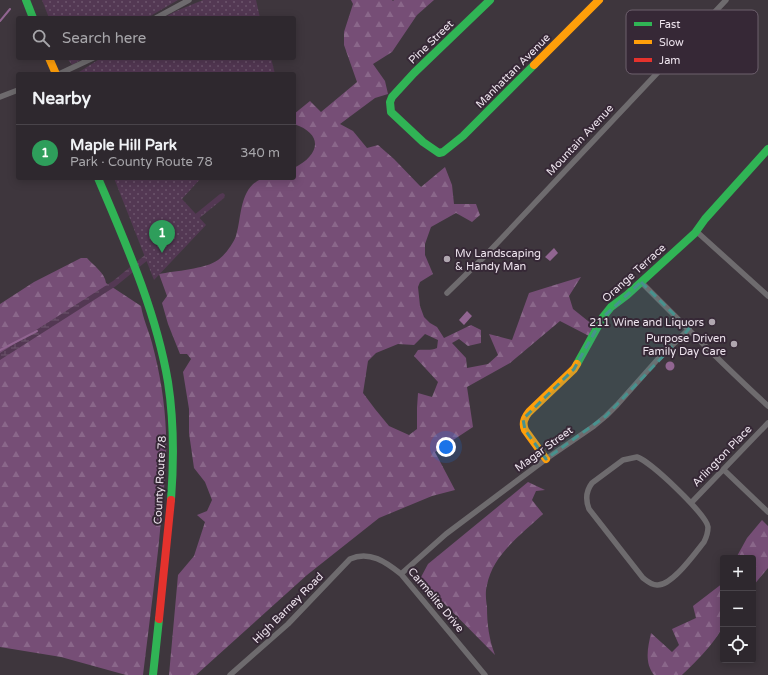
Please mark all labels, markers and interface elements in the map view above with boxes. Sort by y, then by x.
legend [626,10,758,74]
search box [16,16,296,60]
street label: Pine Street [406,17,456,67]
text: Fast [659,18,680,31]
icon: search [30,27,52,49]
text: Search here [62,29,146,47]
street label: Manhattan Avenue [473,31,553,111]
text: Slow [659,36,684,49]
text: Jam [659,54,680,67]
text: Nearby [32,88,91,109]
street label: Mountain Avenue [544,102,616,178]
text: Maple Hill Park [70,136,177,154]
text: 1 [41,145,49,161]
text: 340 m [240,145,280,161]
text: Park · County Route 78 [70,154,213,170]
pin: 1 [149,220,175,253]
street label: Orange Terrace [600,241,668,305]
place label: Mv Landscaping & Handy Man [455,247,541,273]
marker: Mv Landscaping & Handy Man [442,254,452,264]
place label: 211 Wine and Liquors [589,316,704,329]
marker: 211 Wine and Liquors [707,317,717,327]
place label: Purpose Driven Family Day Care [643,332,726,358]
marker: Purpose Driven Family Day Care [729,339,739,349]
street label: Arlington Place [689,423,755,489]
street label: Magar Street [512,424,576,474]
street label: County Route 78 [151,435,169,525]
your location [436,437,456,457]
map controls [720,555,756,663]
button: + [720,555,756,591]
street label: Carmelite Drive [405,565,467,635]
street label: High Barney Road [250,570,326,646]
button: − [720,591,756,627]
button: locate [720,627,756,663]

